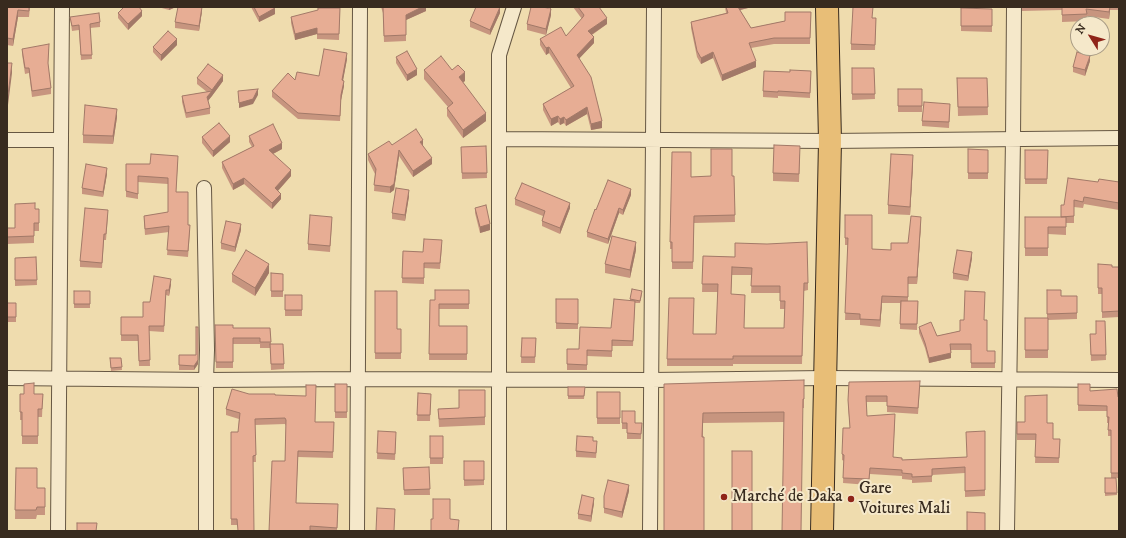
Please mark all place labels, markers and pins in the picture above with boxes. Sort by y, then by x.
place label: Gare Voitures Mali [859,479,950,519]
place label: Marché de Daka [732,487,843,507]
marker: Marché de Daka [719,492,729,502]
marker: Gare Voitures Mali [846,494,856,504]

